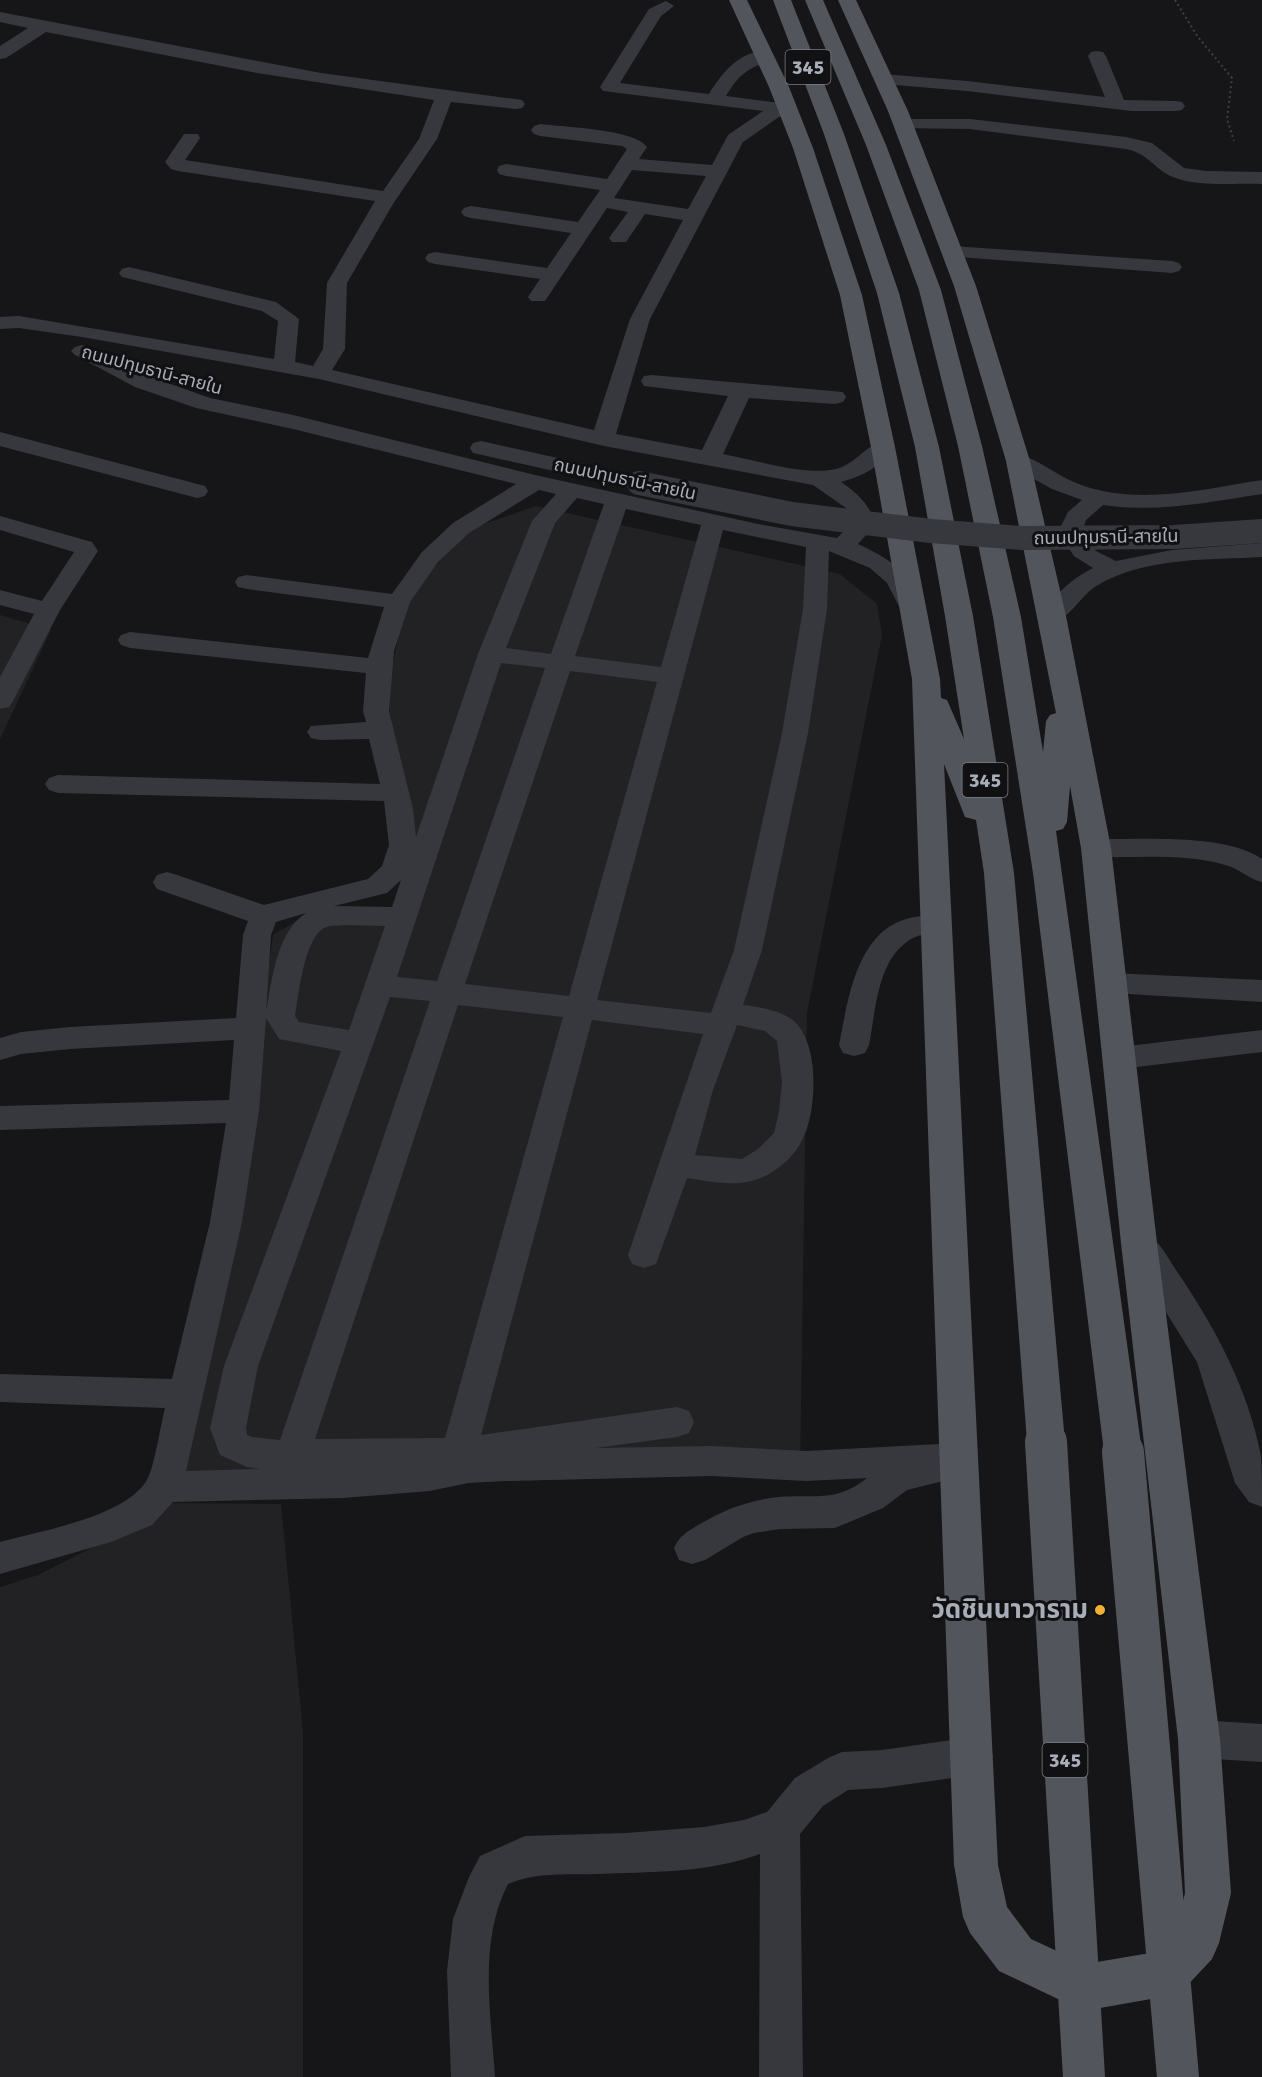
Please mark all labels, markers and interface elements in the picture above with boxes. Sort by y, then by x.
road number: 345 [786,50,830,84]
street label: ถนนปทุมธานี-สายใน [79,341,225,399]
street label: ถนนปทุมธานี-สายใน [552,453,698,505]
street label: ถนนปทุมธานี-สายใน [1033,525,1179,549]
road number: 345 [962,763,1008,797]
place label: วัดชินนาวาราม [931,1594,1088,1626]
marker: วัดชินนาวาราม [1093,1603,1107,1617]
road number: 345 [1042,1743,1088,1777]

